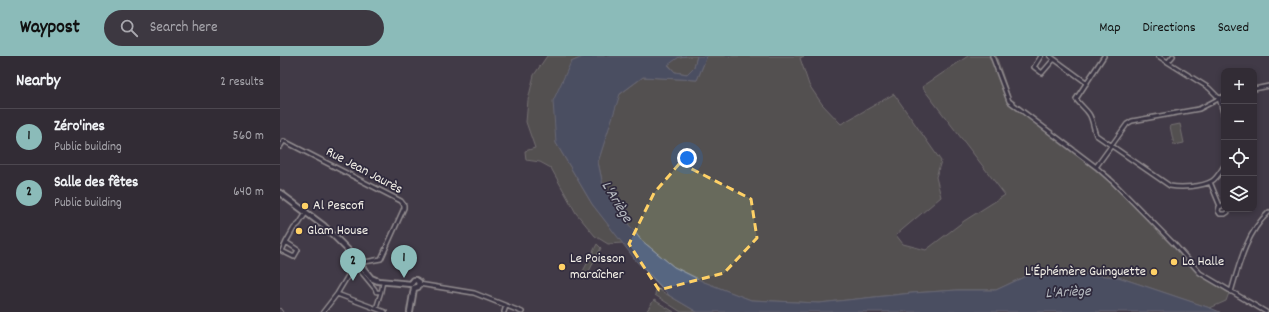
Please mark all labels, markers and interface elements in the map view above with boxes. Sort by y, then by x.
search box [104,10,384,46]
text: Waypost [20,15,80,42]
icon: search [118,17,140,39]
text: Search here [150,17,218,39]
text: Map [1099,18,1121,38]
text: Directions [1143,18,1196,38]
text: Saved [1218,18,1249,38]
map controls [1221,68,1257,212]
button: + [1221,68,1257,104]
text: Nearby [16,70,60,94]
text: 2 results [220,73,264,92]
button: − [1221,104,1257,140]
text: Zéro'ines [54,116,105,138]
text: 1 [28,127,30,146]
text: 560 m [233,127,264,146]
text: Public building [54,138,122,157]
button: locate [1221,140,1257,176]
street label: Rue Jean Jaurès [322,142,406,200]
your location [677,148,697,168]
text: Salle des fêtes [54,172,138,194]
button: layers [1221,176,1257,212]
water label: L'Ariège [595,177,638,228]
text: 2 [26,183,32,202]
text: 640 m [233,183,264,202]
text: Public building [54,194,122,213]
place label: Al Pescofi [313,196,364,216]
marker: Al Pescofi [300,201,310,211]
place label: Glam House [307,221,368,241]
marker: Glam House [294,226,304,236]
pin: 1 [391,245,417,278]
pin: 2 [340,248,366,281]
place label: Le Poisson maraîcher [570,249,625,285]
place label: La Halle [1182,252,1224,272]
marker: La Halle [1169,257,1179,267]
marker: Le Poisson maraîcher [557,262,567,272]
place label: L'Éphémère Guinguette [1025,262,1146,282]
marker: L'Éphémère Guinguette [1149,267,1159,277]
water label: L'Ariège [1045,281,1093,305]

